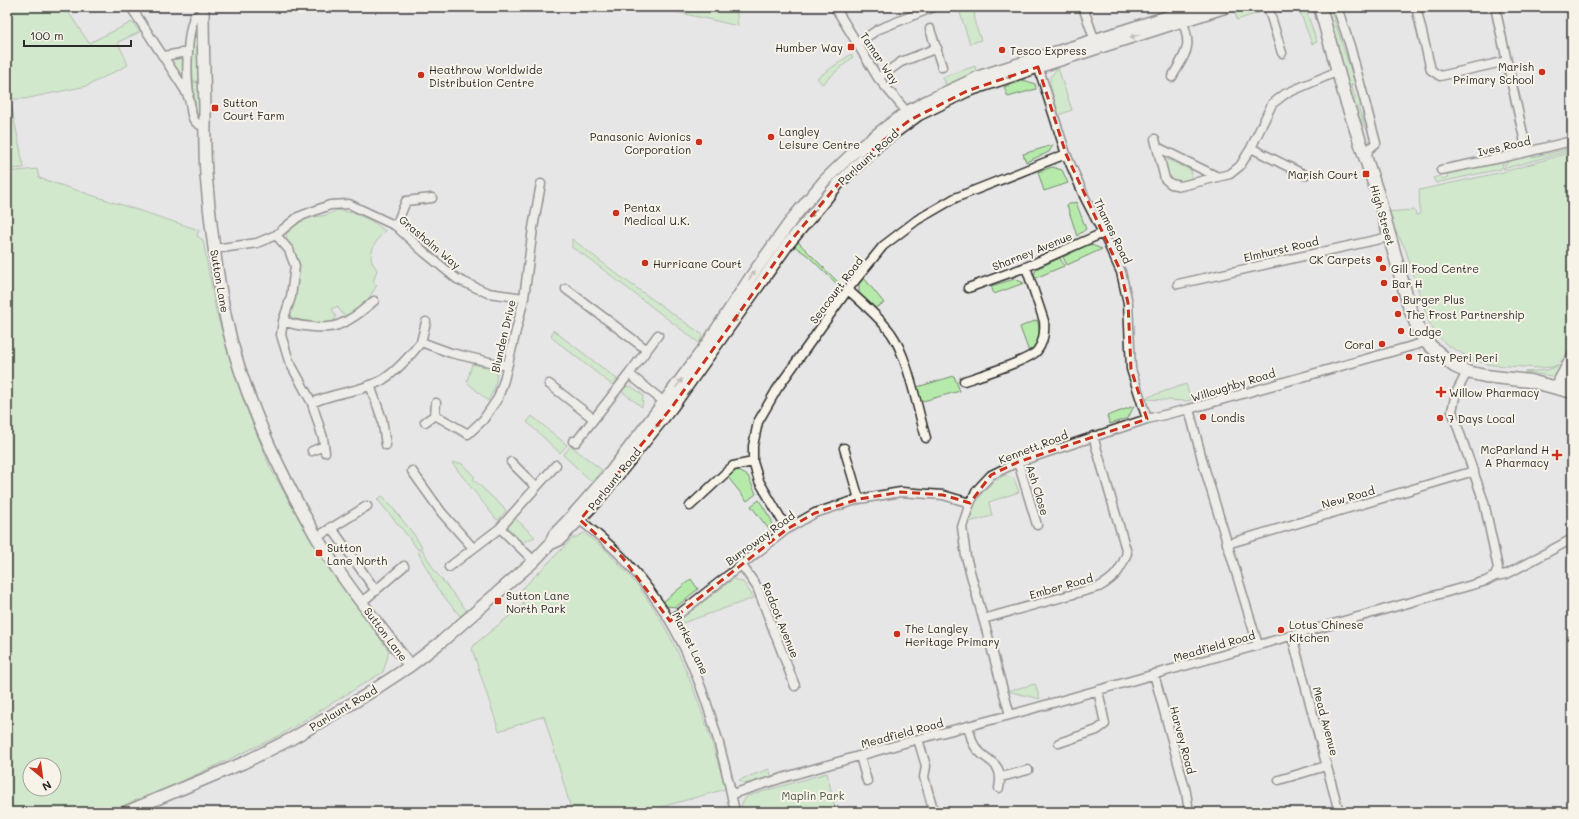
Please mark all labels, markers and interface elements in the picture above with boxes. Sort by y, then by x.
scale bar [24,22,131,48]
text: 100 m [30,27,64,43]
street label: Tamar Way [857,29,903,87]
one-way arrow [1129,33,1141,39]
place label: Humber Way [775,40,843,55]
marker: Humber Way [846,42,856,52]
place label: Tesco Express [1010,43,1087,58]
marker: Tesco Express [997,45,1007,55]
place label: Marish Primary School [1453,59,1534,87]
place label: Heathrow Worldwide Distribution Centre [429,62,543,90]
marker: Marish Primary School [1537,67,1547,77]
marker: Heathrow Worldwide Distribution Centre [416,70,426,80]
one-way arrow [1005,73,1017,79]
place label: Sutton Court Farm [223,95,285,123]
marker: Sutton Court Farm [210,103,220,113]
place label: Langley Leisure Centre [779,124,860,152]
street label: Parlaunt Road [835,126,901,188]
place label: Panasonic Avionics Corporation [590,129,691,157]
marker: Langley Leisure Centre [766,132,776,142]
street label: Ives Road [1476,133,1532,159]
marker: Panasonic Avionics Corporation [694,137,704,147]
place label: Marish Court [1288,167,1358,182]
marker: Marish Court [1361,169,1371,179]
street label: High Street [1367,183,1399,247]
street label: Thames Road [1091,196,1135,266]
place label: Pentax Medical U.K. [624,200,690,228]
marker: Pentax Medical U.K. [611,208,621,218]
one-way arrow [809,208,818,219]
street label: Grasholm Way [396,212,464,272]
street label: Sharney Avenue [990,228,1074,274]
street label: Elmhurst Road [1242,233,1320,265]
street label: Sutton Lane [207,248,233,314]
place label: CK Carpets [1309,252,1371,267]
street label: Seacourt Road [806,253,866,327]
marker: CK Carpets [1374,254,1384,264]
place label: Hurricane Court [653,256,742,271]
marker: Hurricane Court [640,258,650,268]
place label: Gill Food Centre [1391,261,1479,276]
marker: Gill Food Centre [1378,263,1388,273]
one-way arrow [748,270,756,280]
place label: Bar H [1392,276,1423,291]
marker: Bar H [1379,278,1389,288]
place label: Burger Plus [1403,292,1464,307]
marker: Burger Plus [1390,294,1400,304]
street label: Blunden Drive [487,298,519,374]
place label: The Frost Partnership [1406,307,1525,322]
marker: The Frost Partnership [1393,309,1403,319]
one-way arrow [732,312,740,323]
place label: Lodge [1409,324,1442,339]
marker: Lodge [1396,326,1406,336]
place label: Coral [1344,337,1374,352]
marker: Coral [1377,339,1387,349]
place label: Tasty Peri Peri [1417,350,1498,365]
marker: Tasty Peri Peri [1404,352,1414,362]
street label: Willoughby Road [1189,365,1277,405]
one-way arrow [675,377,683,388]
place label: Willow Pharmacy [1449,385,1540,400]
marker: Willow Pharmacy [1436,387,1446,397]
place label: Londis [1211,410,1245,425]
place label: 7 Days Local [1448,411,1515,426]
marker: Londis [1198,412,1208,422]
marker: 7 Days Local [1435,413,1445,423]
one-way arrow [655,417,664,428]
street label: Kennett Road [996,427,1070,467]
place label: McParland H A Pharmacy [1481,442,1549,470]
street label: Parlaunt Road [584,445,644,513]
marker: McParland H A Pharmacy [1552,450,1562,460]
street label: Ash Close [1023,463,1053,517]
street label: New Road [1320,482,1376,512]
street label: Burroway Road [722,508,798,568]
place label: Sutton Lane North [327,540,387,568]
marker: Sutton Lane North [314,548,324,558]
street label: Ember Road [1028,570,1094,602]
street label: Radcot Avenue [759,580,803,660]
place label: Sutton Lane North Park [506,588,570,616]
marker: Sutton Lane North Park [493,596,503,606]
street label: Sutton Lane [361,604,411,664]
street label: Market Lane [669,609,713,677]
place label: Lotus Chinese Kitchen [1289,617,1364,645]
place label: The Langley Heritage Primary [905,621,1000,649]
marker: Lotus Chinese Kitchen [1276,625,1286,635]
street label: Meadfield Road [1171,627,1257,665]
marker: The Langley Heritage Primary [892,629,902,639]
street label: Parlaunt Road [306,682,380,734]
street label: Mead Avenue [1310,685,1342,757]
street label: Harvey Road [1167,704,1199,776]
street label: Meadfield Road [859,715,945,751]
north arrow [22,757,62,797]
text: N [40,778,54,795]
park label: Maplin Park [781,788,845,803]

